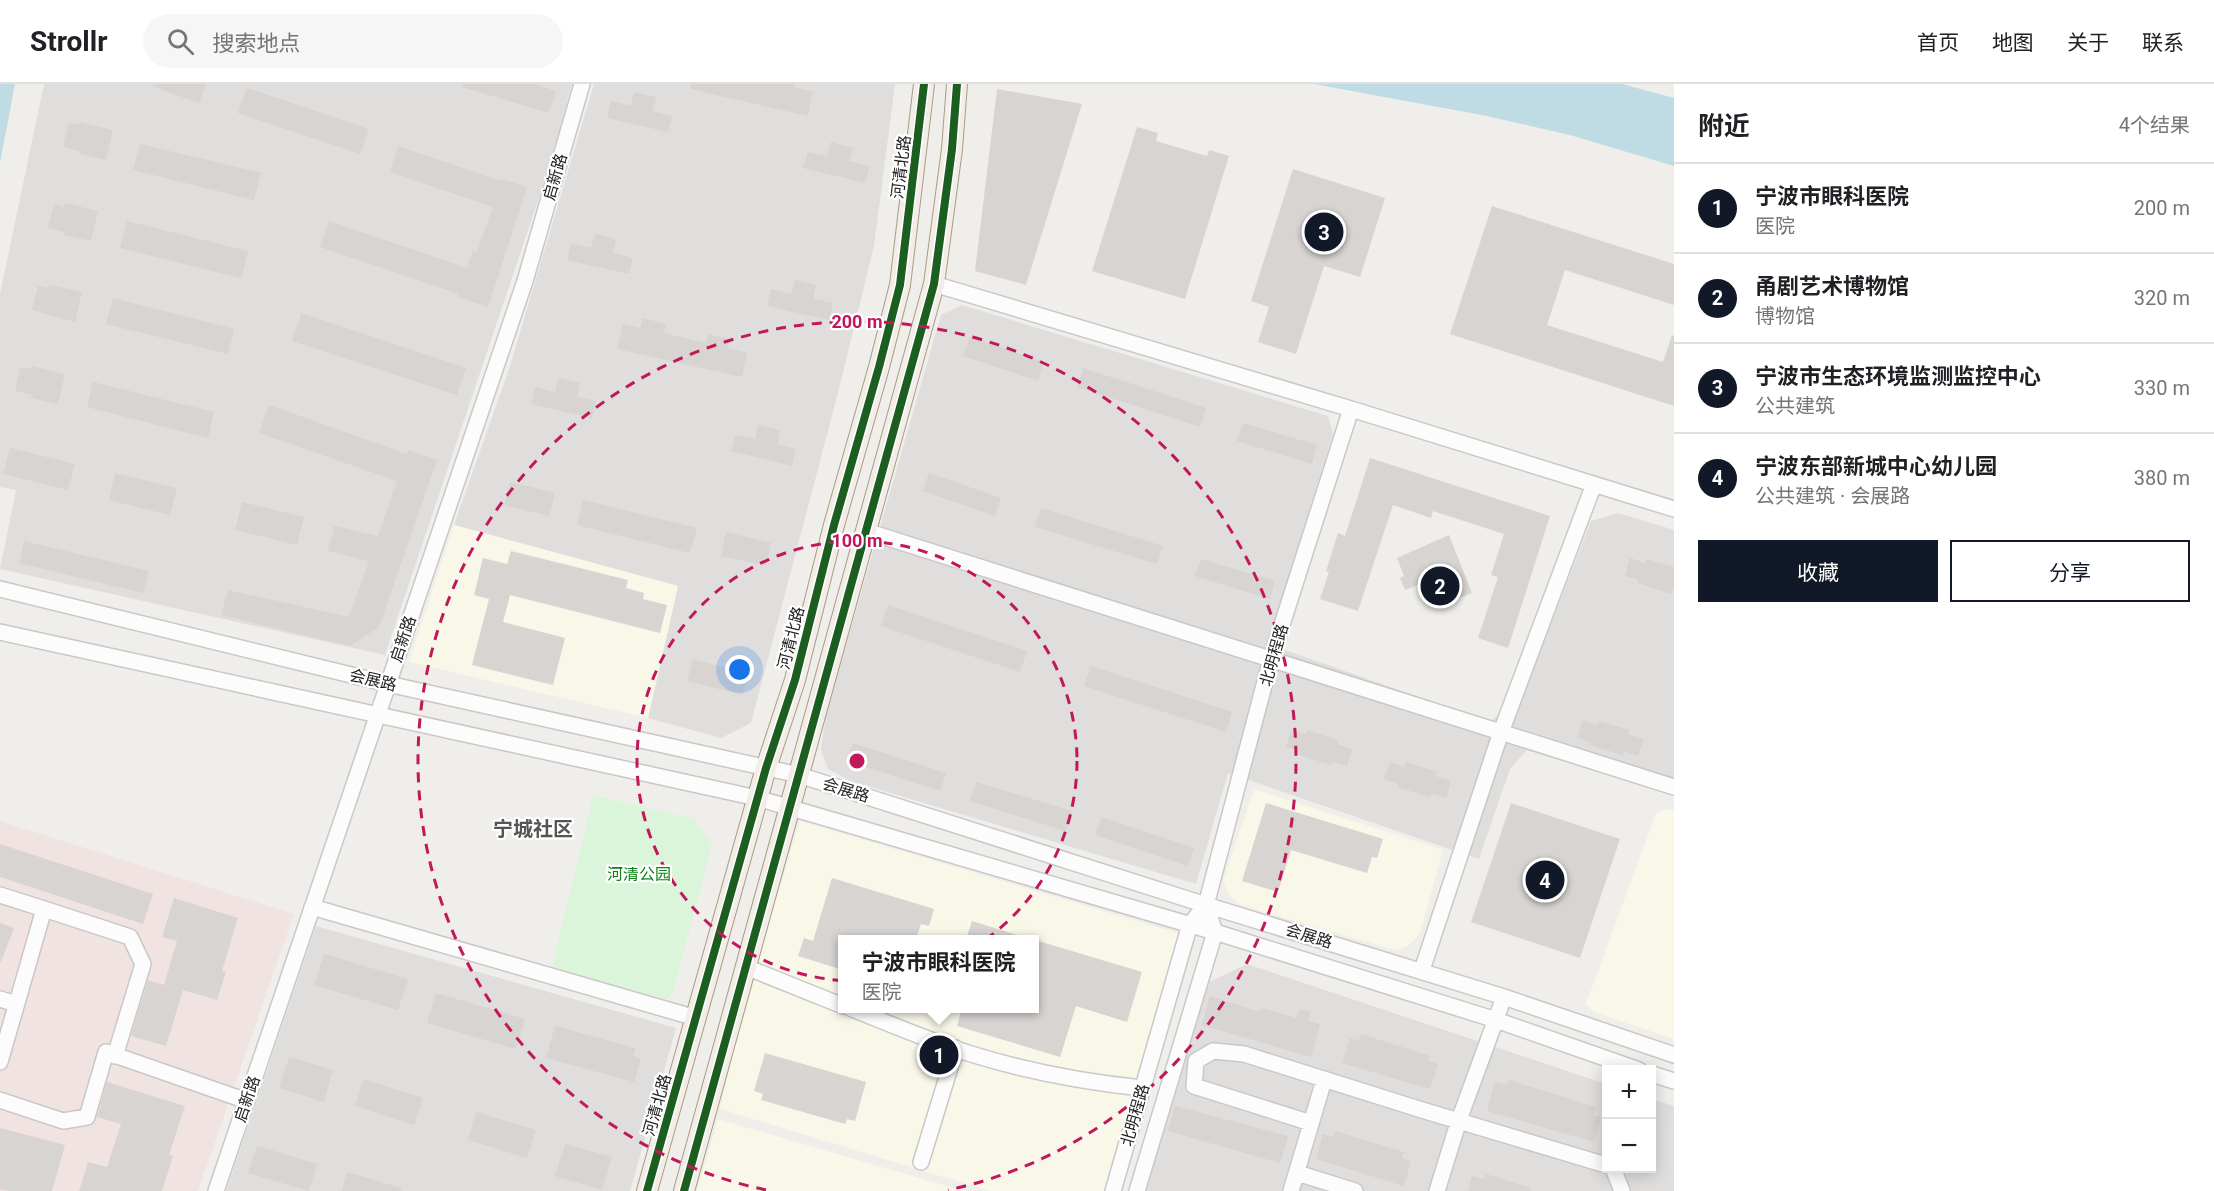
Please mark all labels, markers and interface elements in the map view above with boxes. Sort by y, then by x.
search box [143,14,563,68]
text: Strollr [30,25,107,58]
icon: search [164,25,197,58]
text: 搜索地点 [212,31,300,56]
text: 首页 [1917,31,1959,55]
text: 地图 [1992,31,2034,55]
text: 关于 [2067,31,2109,55]
text: 联系 [2142,31,2184,55]
text: 附近 [1698,111,1750,141]
text: 4个结果 [2119,113,2190,137]
street label: 河清北路 [888,134,914,200]
street label: 启新路 [539,151,571,203]
text: 宁波市眼科医院 [1755,184,1909,209]
text: 1 [1712,196,1723,220]
text: 200 m [2134,196,2190,220]
pin: 3 [1304,210,1344,254]
text: 医院 [1755,214,1795,238]
text: 甬剧艺术博物馆 [1755,274,1909,299]
text: 2 [1712,286,1723,310]
text: 320 m [2134,286,2190,310]
text: 博物馆 [1755,304,1815,328]
text: 200 m [831,311,883,332]
text: 宁波市生态环境监测监控中心 [1755,364,2041,389]
text: 3 [1712,376,1723,400]
text: 330 m [2134,376,2190,400]
text: 公共建筑 [1755,394,1835,418]
text: 宁波东部新城中心幼儿园 [1755,454,1997,479]
text: 4 [1712,466,1723,490]
text: 380 m [2134,466,2190,490]
text: 公共建筑 · 会展路 [1755,484,1910,508]
text: 100 m [831,530,883,551]
button: 收藏 [1698,540,1938,602]
button: 分享 [1950,540,2190,602]
pin: 2 [1420,564,1460,608]
street label: 河清北路 [774,605,808,671]
street label: 启新路 [386,613,420,665]
street label: 北明程路 [1256,622,1292,688]
your location [725,655,754,684]
street label: 会展路 [347,665,399,695]
centre of rings [847,751,867,771]
street label: 会展路 [820,774,872,806]
district label: 宁城社区 [493,817,573,841]
pin: 4 [1526,858,1564,902]
park label: 河清公园 [607,865,671,884]
street label: 会展路 [1283,920,1335,952]
popup [838,935,1039,1013]
text: 宁波市眼科医院 [861,950,1016,975]
text: 医院 [861,980,901,1004]
pin: 1 [920,1032,958,1078]
map controls [1602,1065,1656,1173]
button: + [1602,1065,1656,1119]
street label: 河清北路 [639,1072,675,1138]
street label: 启新路 [230,1073,264,1125]
street label: 北明程路 [1117,1082,1153,1148]
button: − [1602,1119,1656,1173]

